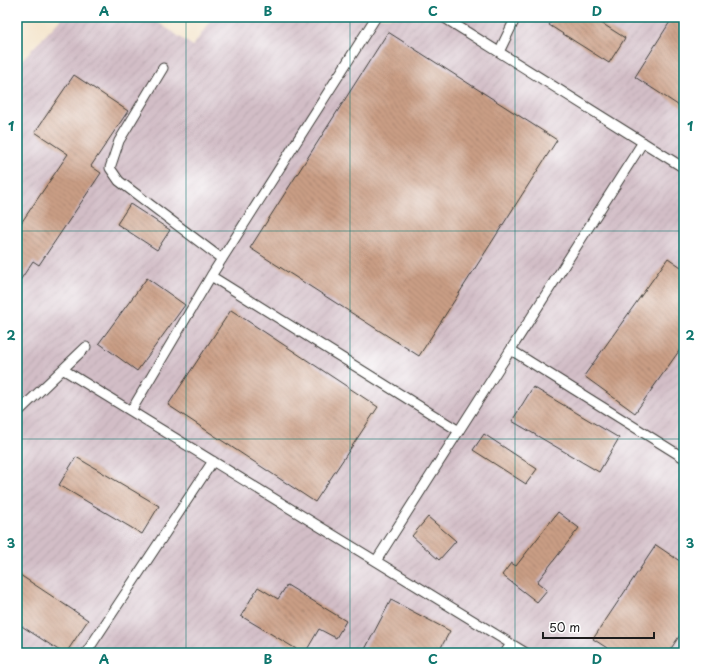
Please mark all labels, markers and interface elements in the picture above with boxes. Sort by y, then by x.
text: A [99,1,109,20]
text: B [264,1,273,20]
text: C [428,1,438,20]
text: D [592,1,602,20]
text: 1 [8,116,14,135]
text: 1 [687,116,693,135]
text: 2 [6,325,16,344]
text: 2 [685,325,695,344]
text: 3 [7,533,16,552]
text: 3 [686,533,695,552]
scale bar [543,614,654,640]
text: 50 m [549,618,580,636]
text: A [99,649,109,668]
text: B [264,649,273,668]
text: C [428,649,438,668]
text: D [592,649,602,668]

